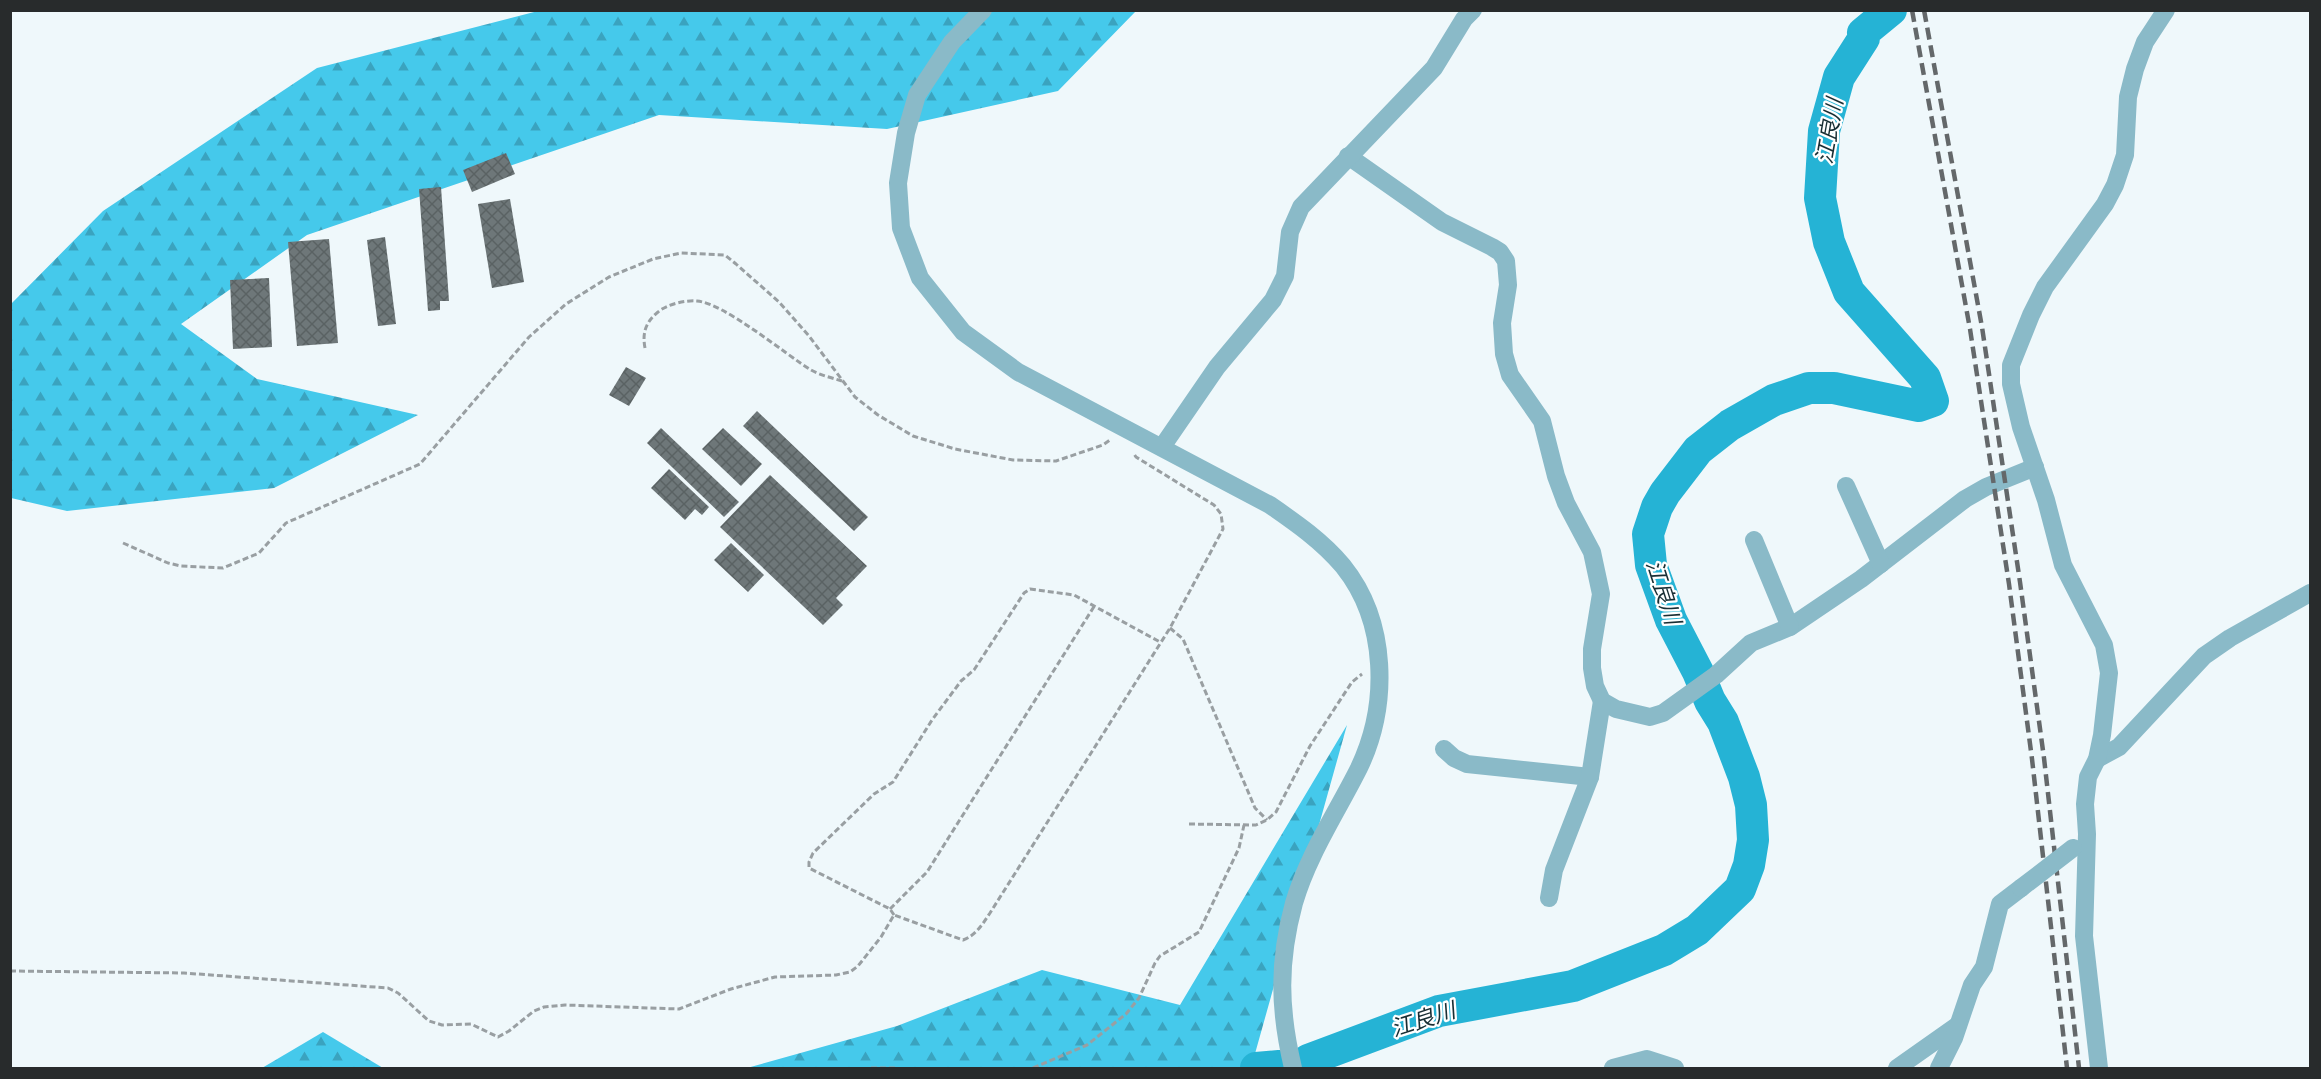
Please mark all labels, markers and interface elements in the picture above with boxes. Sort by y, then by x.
water label: 江良川 [1811,94,1848,166]
water label: 江良川 [1641,557,1686,629]
water label: 江良川 [1388,997,1460,1042]

